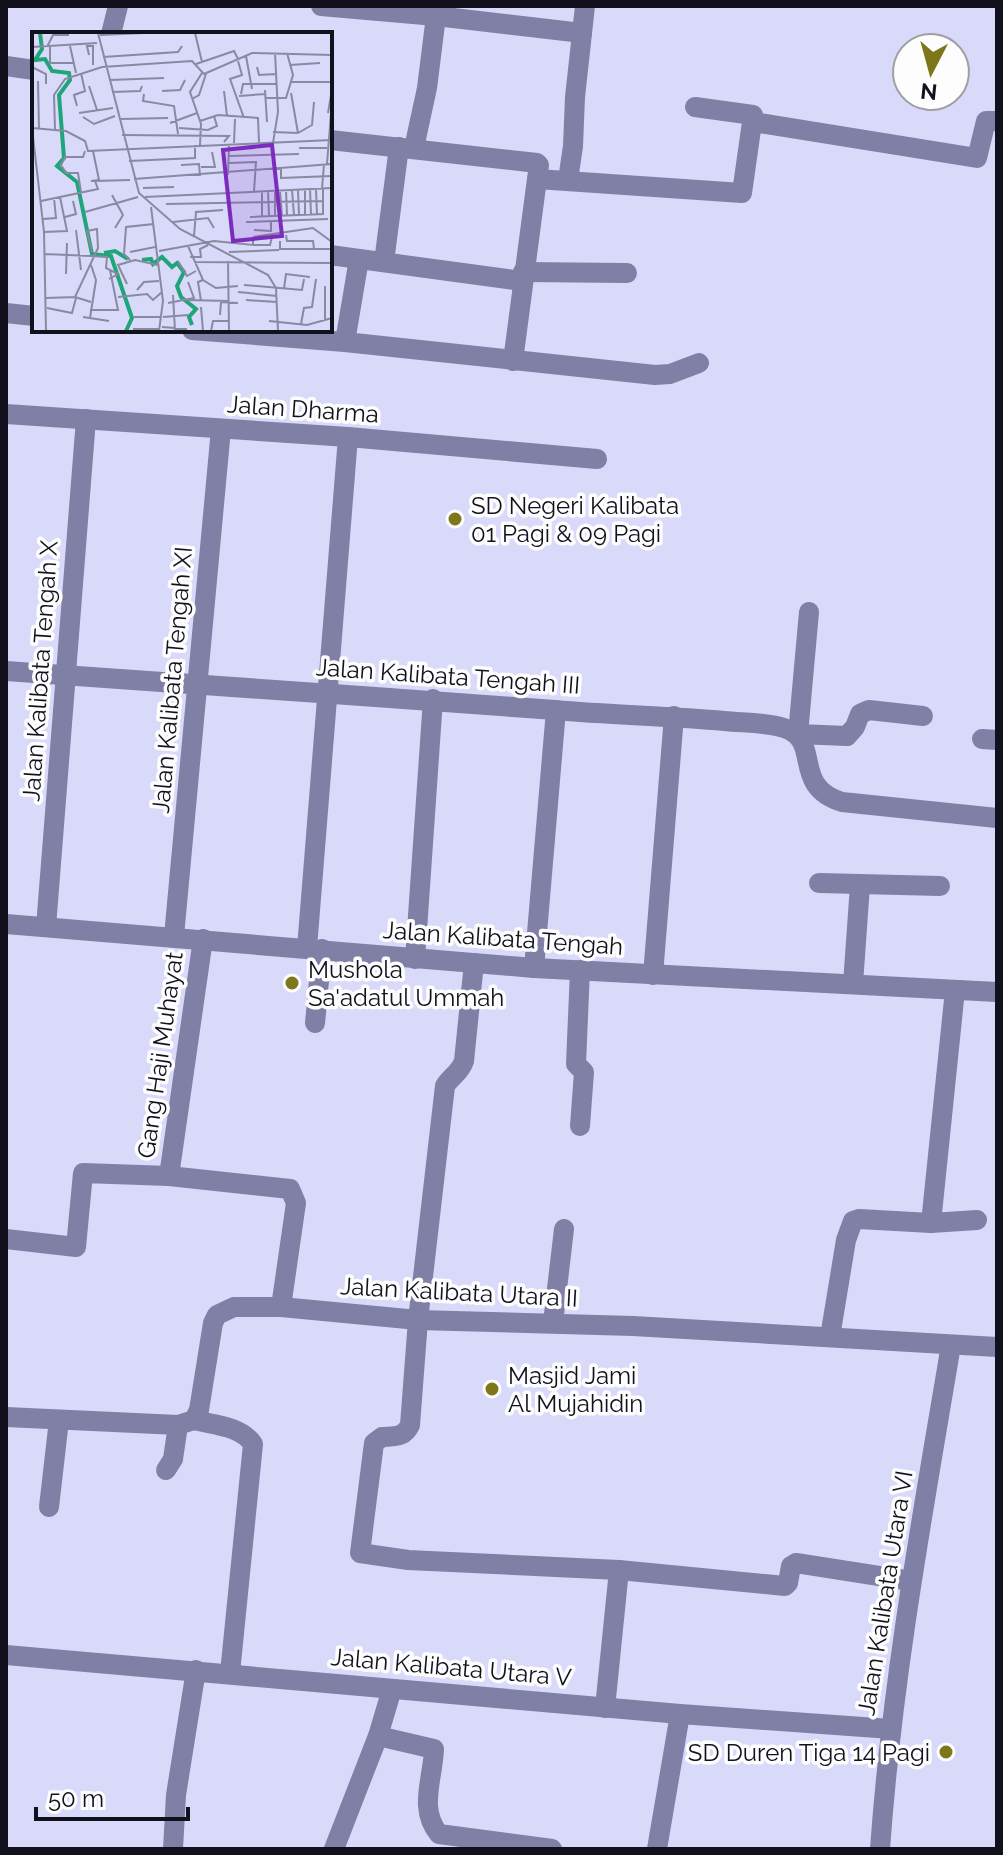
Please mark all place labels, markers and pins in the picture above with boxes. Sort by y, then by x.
place label: SD Negeri Kalibata 01 Pagi & 09 Pagi [471,491,679,548]
marker: SD Negeri Kalibata 01 Pagi & 09 Pagi [446,510,464,528]
place label: Mushola Sa'adatul Ummah [308,955,504,1012]
marker: Mushola Sa'adatul Ummah [283,974,301,992]
place label: Masjid Jami Al Mujahidin [508,1361,643,1418]
marker: Masjid Jami Al Mujahidin [483,1380,501,1398]
place label: SD Duren Tiga 14 Pagi [688,1738,930,1767]
marker: SD Duren Tiga 14 Pagi [937,1743,955,1761]

